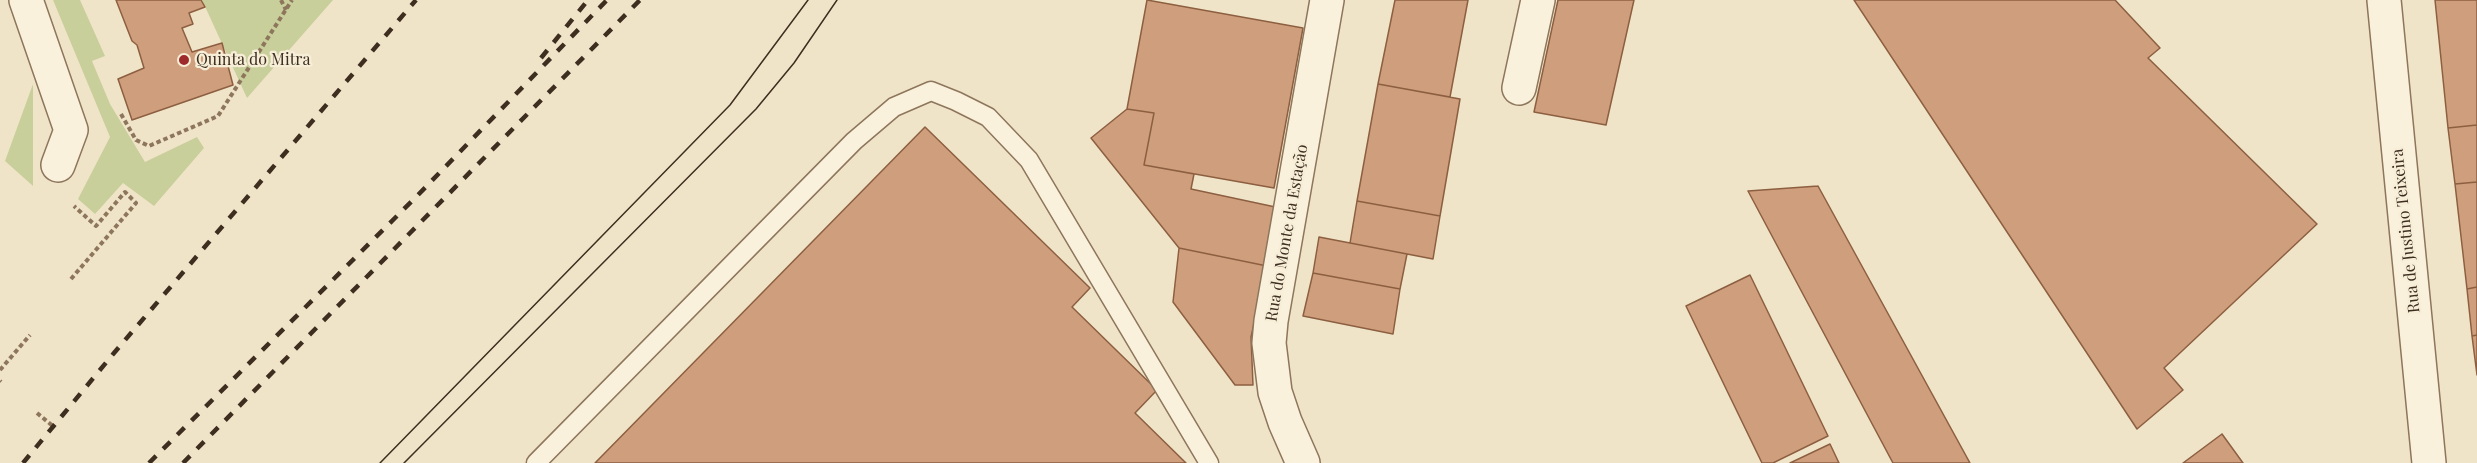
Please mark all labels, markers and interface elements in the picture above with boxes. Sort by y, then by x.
place label: Quinta do Mitra [196,50,310,70]
marker: Quinta do Mitra [177,53,191,67]
street label: Rua do Monte da Estação [1262,143,1312,323]
street label: Rua de Justino Teixeira [2388,148,2424,314]

